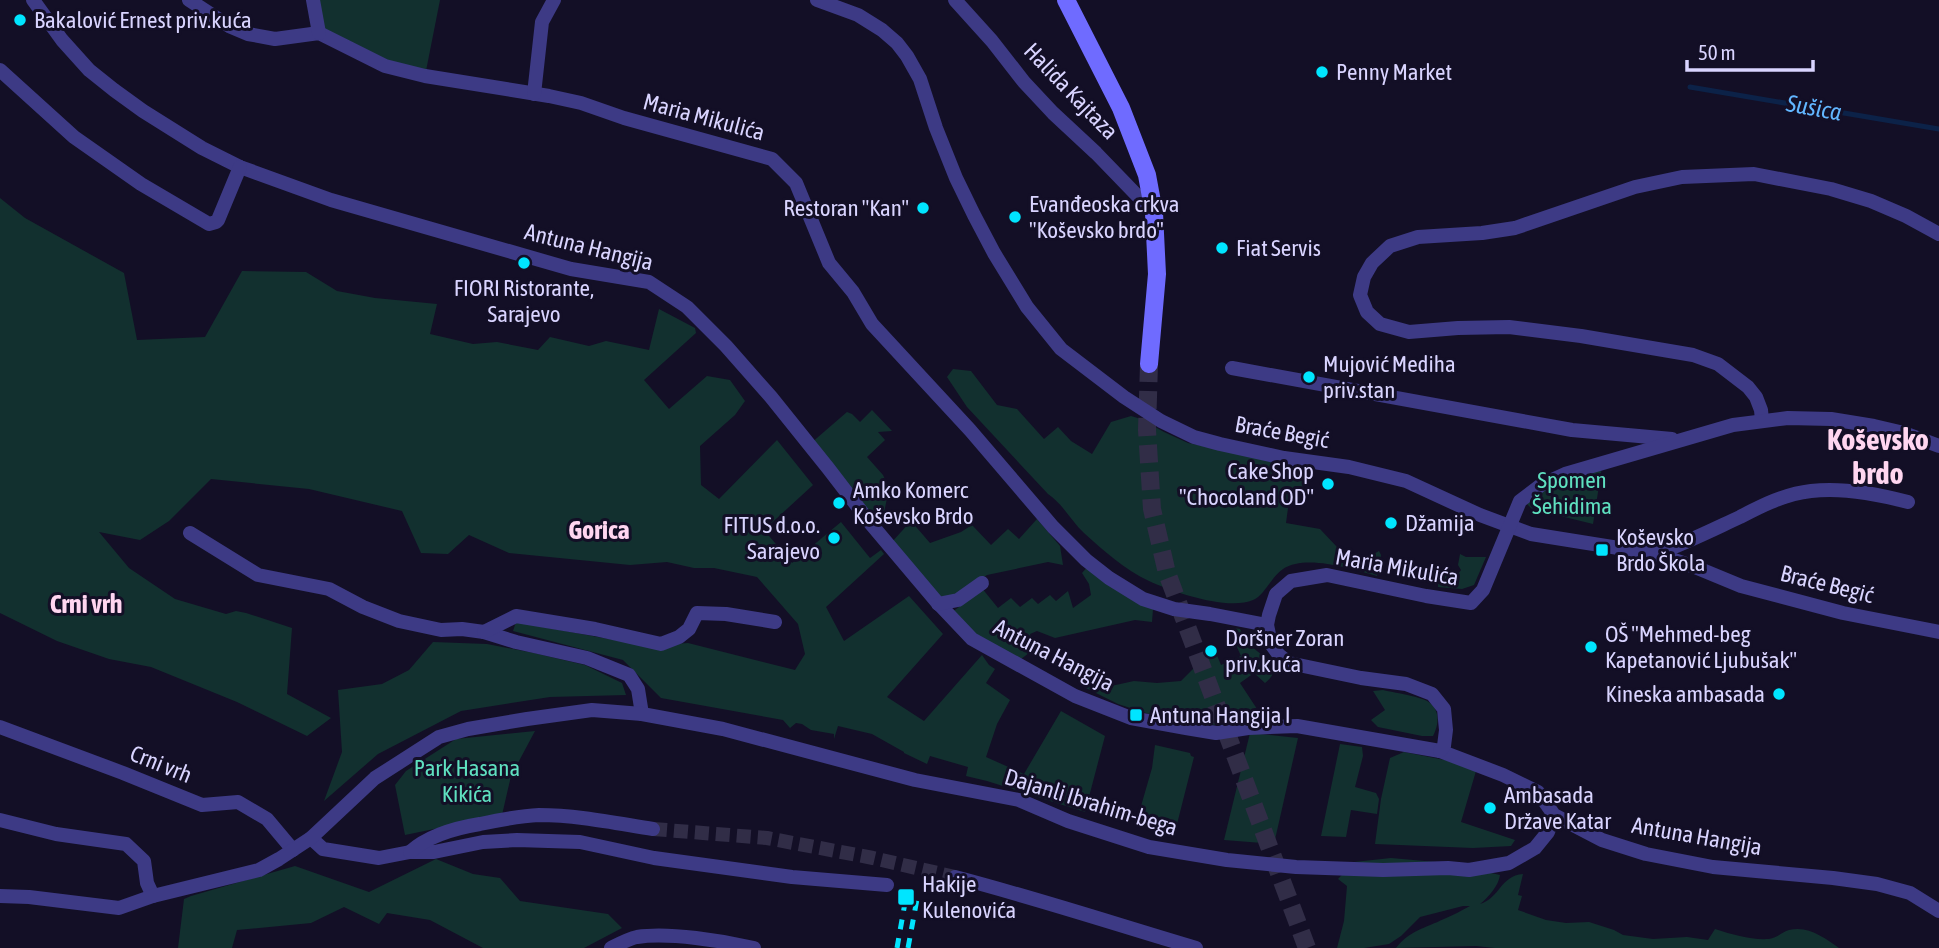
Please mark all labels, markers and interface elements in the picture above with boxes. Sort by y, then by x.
place label: Bakalović Ernest priv.kuća [34,7,252,33]
marker: Bakalović Ernest priv.kuća [12,12,28,28]
scale bar [1687,28,1813,72]
street label: Halida Kajtaza [1019,38,1123,144]
text: 50 m [1698,40,1736,64]
place label: Penny Market [1336,59,1452,85]
marker: Penny Market [1314,64,1330,80]
street label: Maria Mikulića [640,88,768,146]
water label: Sušica [1783,89,1844,126]
place label: Evanđeoska crkva "Koševsko brdo" [1029,191,1180,243]
place label: Restoran "Kan" [783,195,909,221]
marker: Restoran "Kan" [915,200,931,216]
marker: Evanđeoska crkva "Koševsko brdo" [1007,209,1023,225]
street label: Antuna Hangija [522,218,656,276]
place label: Fiat Servis [1236,235,1321,261]
marker: Fiat Servis [1214,240,1230,256]
marker: FIORI Ristorante, Sarajevo [516,255,532,271]
place label: FIORI Ristorante, Sarajevo [454,275,594,327]
place label: Mujović Mediha priv.stan [1323,351,1456,403]
marker: Mujović Mediha priv.stan [1301,369,1317,385]
street label: Braće Begić [1233,411,1332,453]
district label: Koševsko brdo [1827,422,1929,490]
place label: Cake Shop "Chocoland OD" [1179,458,1314,510]
park label: Spomen Šehidima [1532,467,1612,519]
marker: Cake Shop "Chocoland OD" [1320,476,1336,492]
place label: Amko Komerc Koševsko Brdo [853,477,974,529]
marker: Amko Komerc Koševsko Brdo [831,495,847,511]
place label: Džamija [1405,510,1475,536]
place label: FITUS d.o.o. Sarajevo [724,512,820,564]
district label: Gorica [568,515,630,545]
marker: Džamija [1383,515,1399,531]
place label: Koševsko Brdo Škola [1616,524,1705,576]
marker: FITUS d.o.o. Sarajevo [826,530,842,546]
marker: Koševsko Brdo Škola [1594,542,1610,558]
street label: Maria Mikulića [1333,543,1461,591]
street label: Braće Begić [1778,560,1877,608]
district label: Crni vrh [50,589,122,619]
street label: Antuna Hangija [989,614,1119,696]
place label: OŠ "Mehmed-beg Kapetanović Ljubušak" [1605,621,1797,673]
place label: Doršner Zoran priv.kuća [1225,625,1344,677]
marker: OŠ "Mehmed-beg Kapetanović Ljubušak" [1583,639,1599,655]
marker: Doršner Zoran priv.kuća [1203,643,1219,659]
place label: Kineska ambasada [1605,681,1765,707]
marker: Kineska ambasada [1771,686,1787,702]
place label: Antuna Hangija I [1150,702,1291,728]
marker: Antuna Hangija I [1128,707,1144,723]
street label: Crni vrh [126,740,196,788]
park label: Park Hasana Kikića [414,755,520,807]
street label: Dajanli Ibrahim-bega [1001,763,1181,841]
place label: Ambasada Države Katar [1504,782,1612,834]
marker: Ambasada Države Katar [1482,800,1498,816]
street label: Antuna Hangija [1630,812,1764,860]
place label: Hakije Kulenovića [922,871,1016,923]
marker: Hakije Kulenovića [896,887,916,907]

